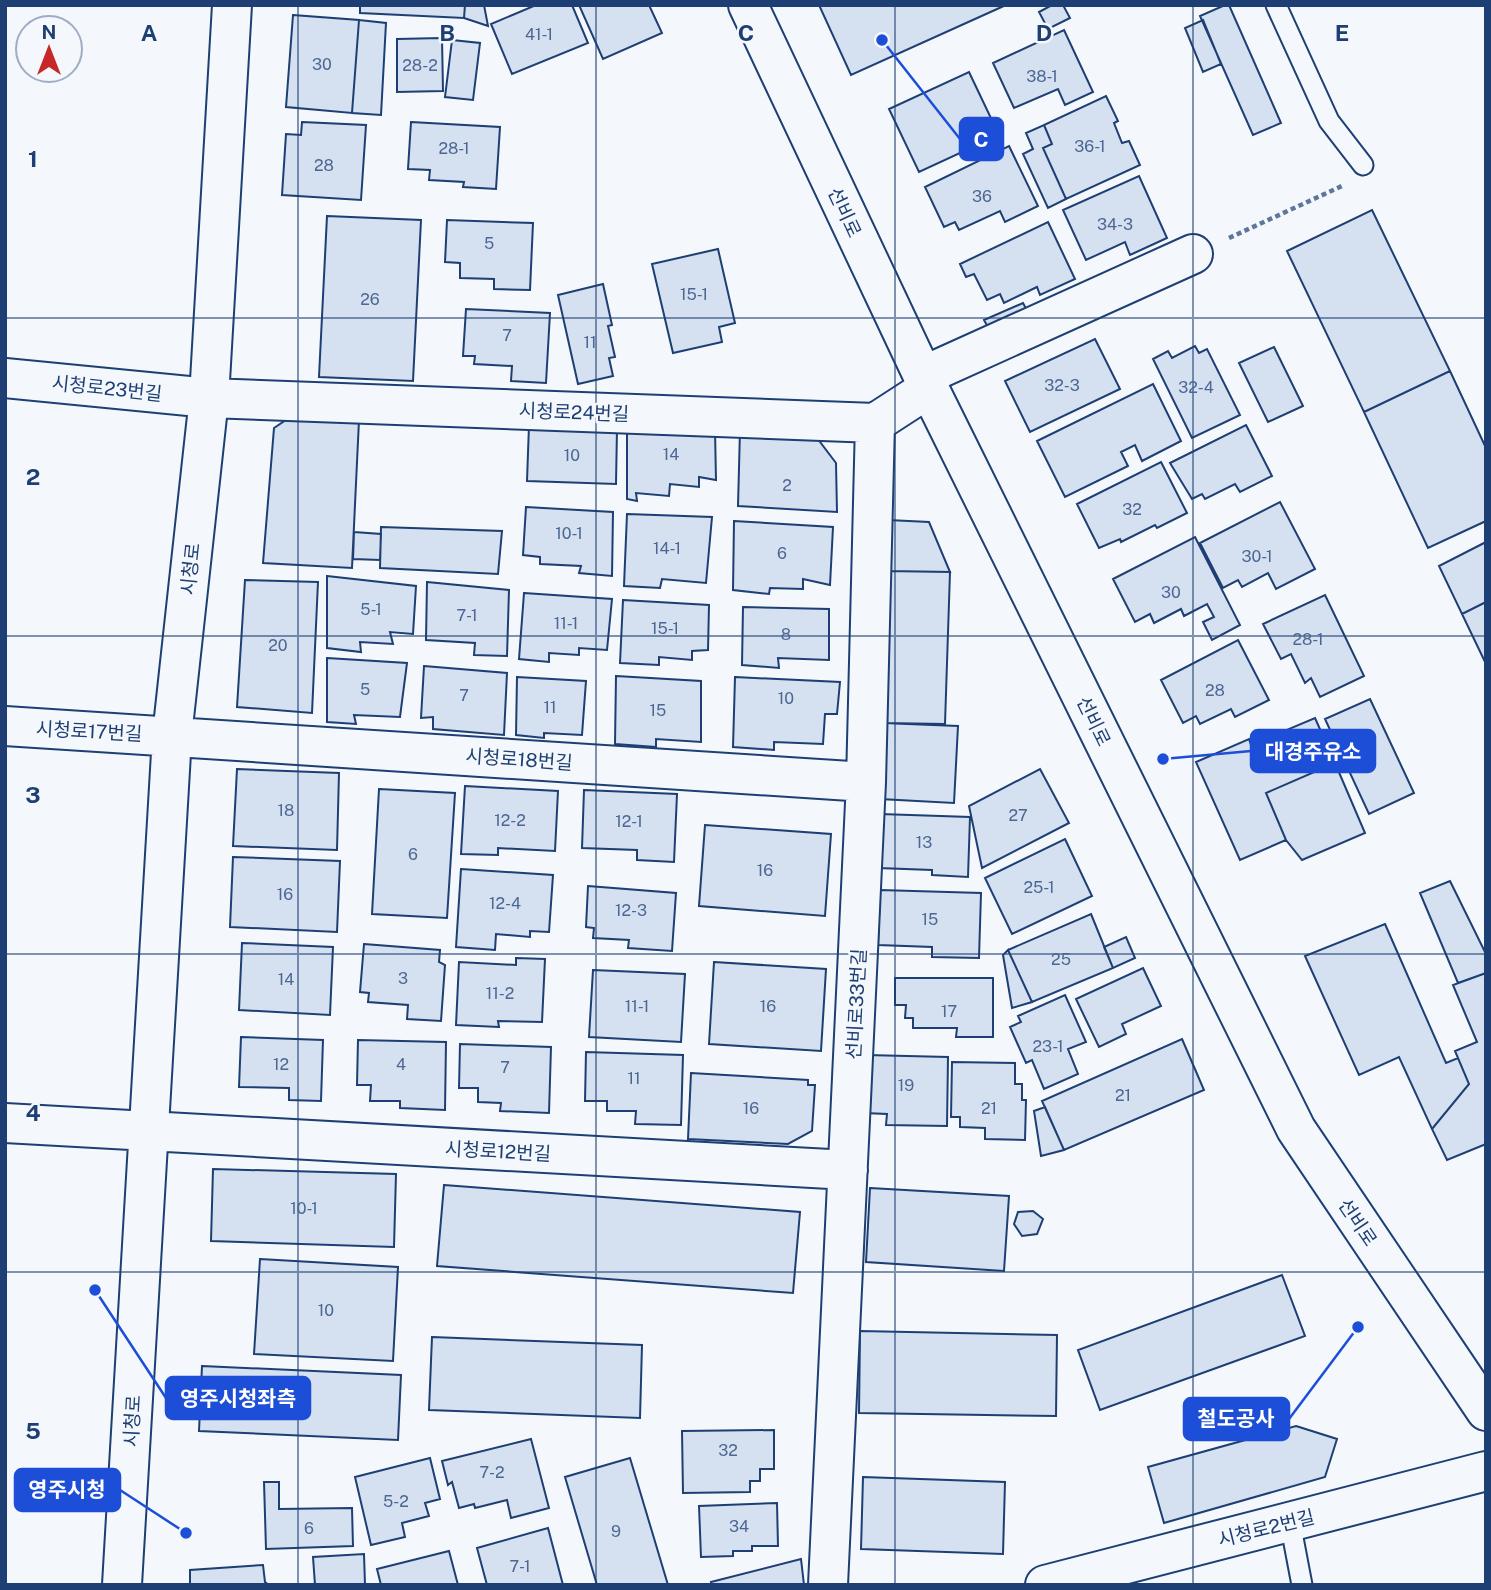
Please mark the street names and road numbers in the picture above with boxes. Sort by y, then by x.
street label: 선비로 [824,184,866,240]
street label: 시청로23번길 [51,371,163,405]
street label: 시청로24번길 [518,399,630,425]
street label: 시청로 [176,542,204,596]
street label: 선비로 [1073,693,1115,749]
street label: 시청로17번길 [35,717,143,745]
street label: 시청로18번길 [465,744,573,774]
street label: 선비로33번길 [842,948,870,1060]
street label: 시청로12번길 [444,1137,552,1165]
street label: 선비로 [1334,1194,1382,1250]
street label: 시청로 [120,1394,144,1448]
street label: 시청로2번길 [1215,1505,1317,1551]

